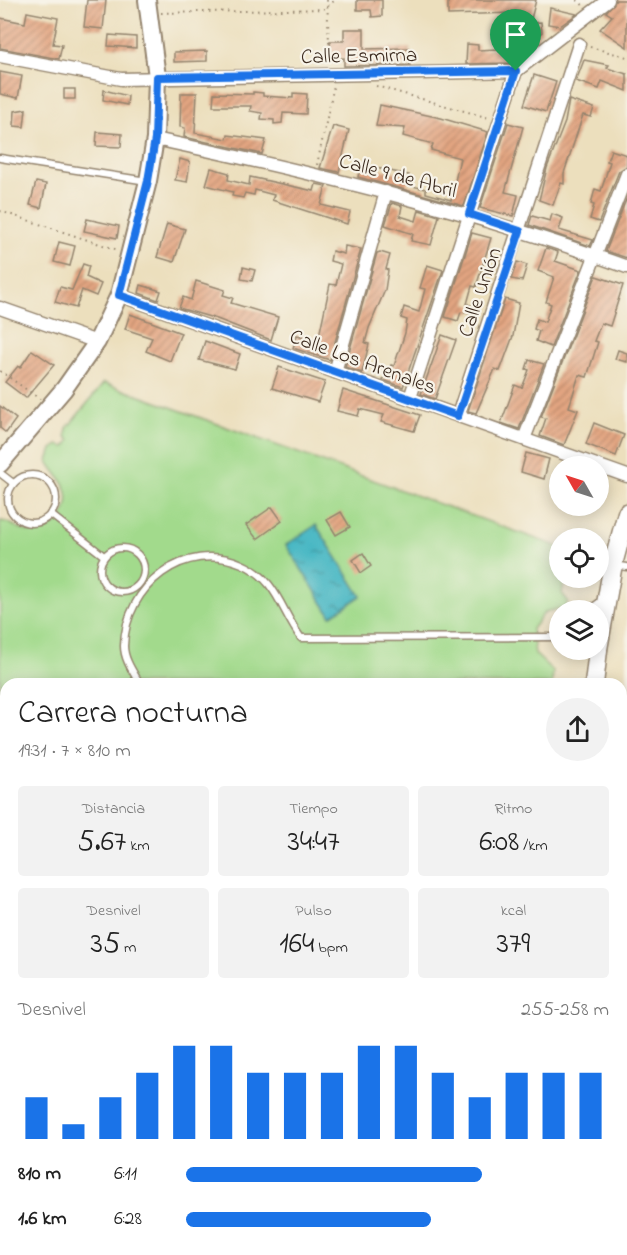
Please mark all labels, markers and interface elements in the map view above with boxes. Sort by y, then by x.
pin [490,9,541,71]
icon: arrive [499,18,532,51]
street label: Calle Esmirna [301,41,417,73]
street label: Calle 9 de Abril [335,147,460,207]
street label: Calle Unión [452,244,510,342]
street label: Calle Los Arenales [285,323,440,403]
north arrow [549,456,609,516]
map controls [549,456,609,660]
button: locate [549,528,609,588]
button: layers [549,600,609,660]
text: Carrera nocturna [18,690,248,738]
button: share [546,698,609,761]
text: 19:31 · 7 × 810 m [18,737,131,766]
text: Distancia [82,797,145,821]
text: Tiempo [289,797,338,821]
text: Ritmo [495,797,532,821]
text: 5.67 [77,821,126,865]
text: 34:47 [287,821,340,865]
text: 6:08 [479,821,519,865]
text: km [126,834,150,858]
text: /km [519,834,548,858]
text: Desnivel [86,899,141,923]
text: Pulso [295,899,332,923]
text: kcal [501,899,526,923]
text: 35 [91,923,120,967]
text: 164 [279,923,314,967]
text: 379 [497,923,530,967]
text: m [120,936,136,960]
text: bpm [314,936,348,960]
text: Desnivel [18,996,86,1025]
text: 255–258 m [521,996,609,1025]
text: 810 m [18,1160,61,1189]
text: 6:11 [114,1160,137,1189]
text: 1.6 km [18,1205,67,1234]
text: 6:28 [114,1205,142,1234]

